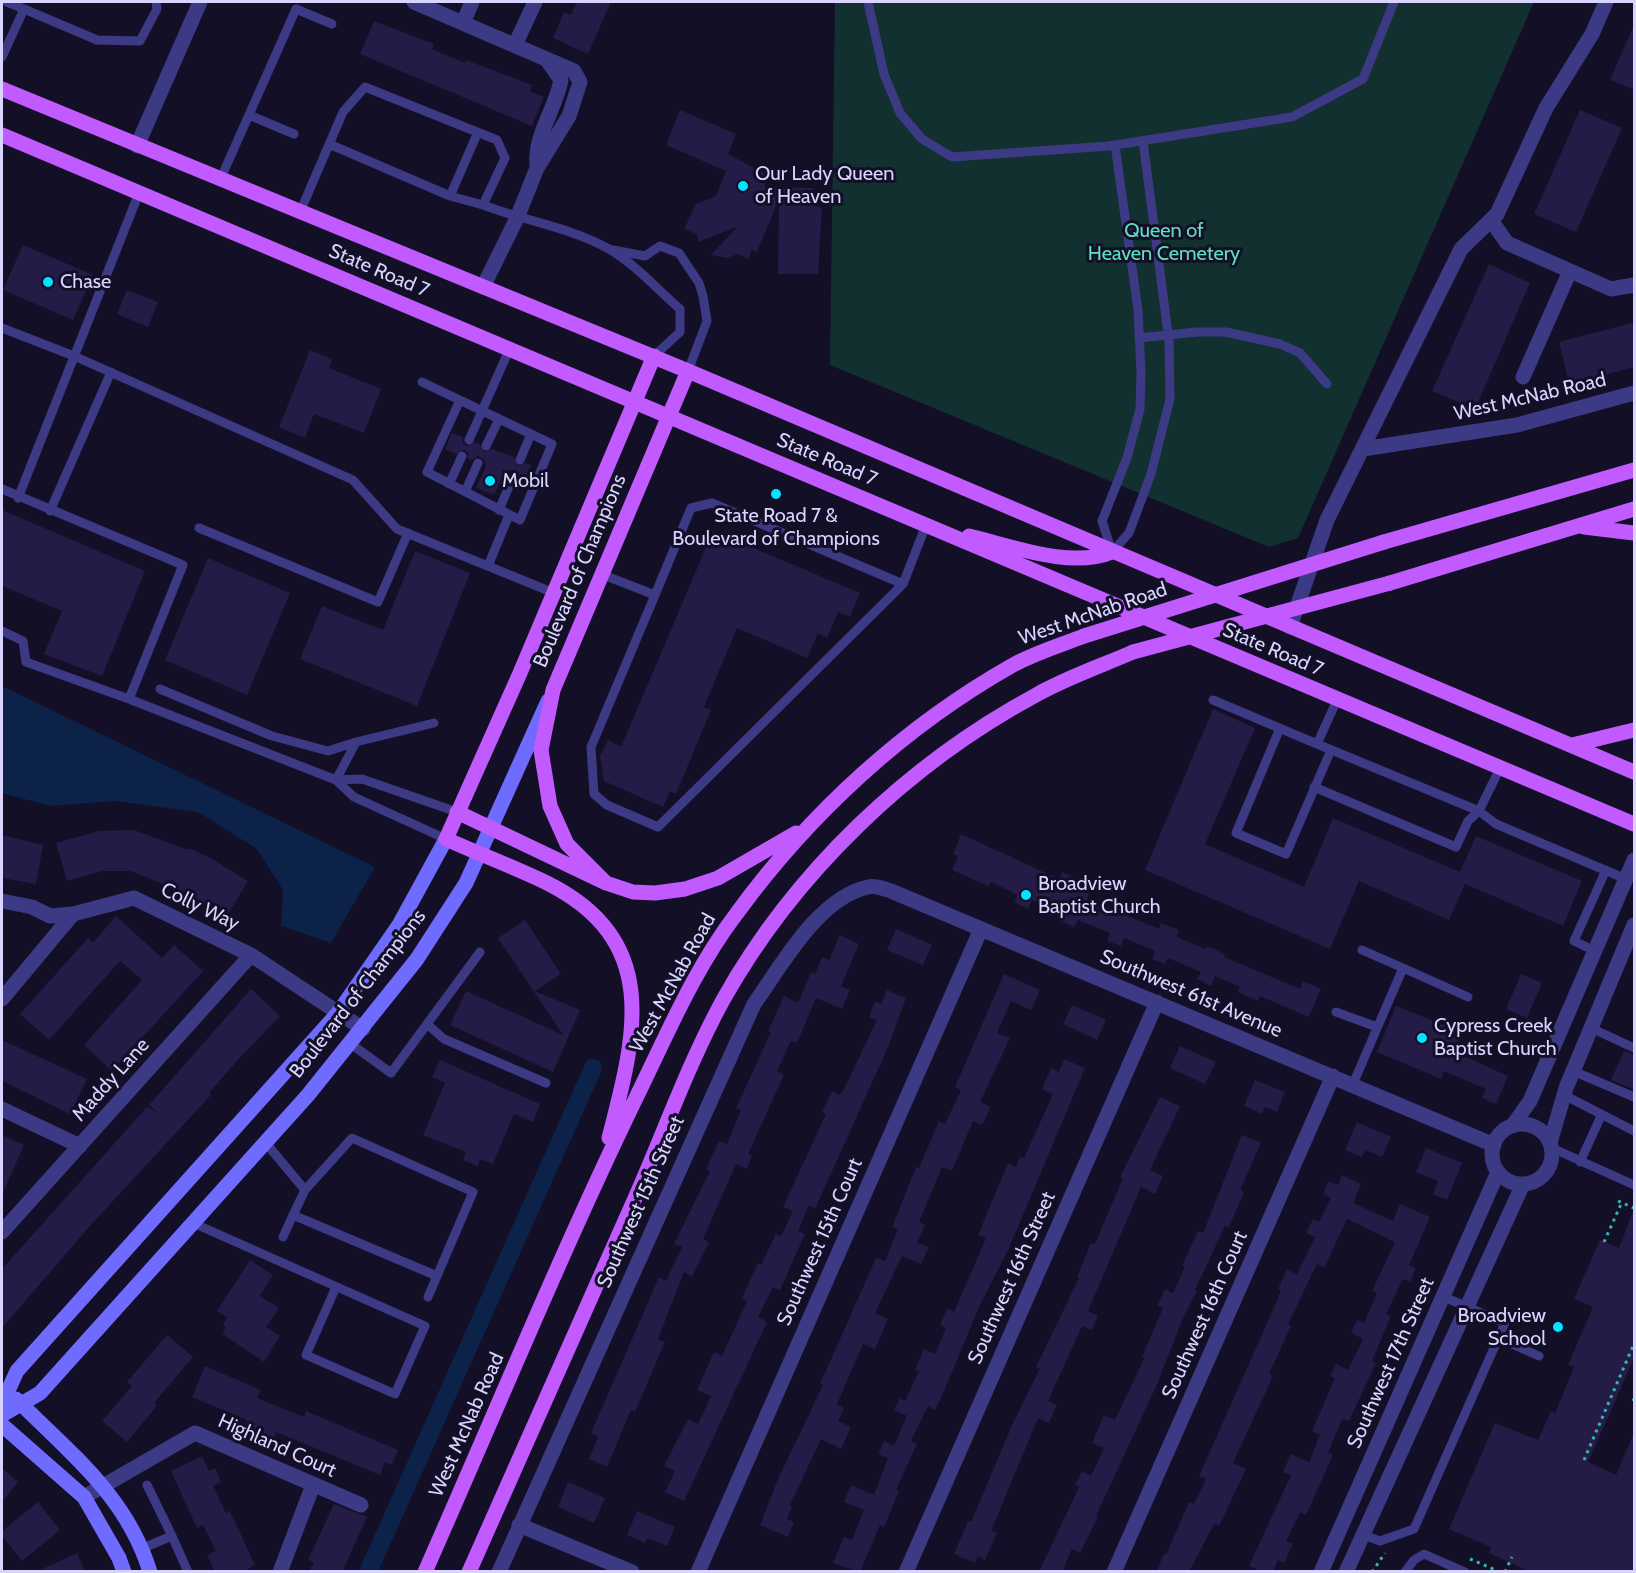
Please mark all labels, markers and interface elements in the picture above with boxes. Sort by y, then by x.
place label: Our Lady Queen of Heaven [755,162,894,209]
marker: Our Lady Queen of Heaven [736,179,750,193]
park label: Queen of Heaven Cemetery [1088,219,1240,266]
street label: State Road 7 [325,239,433,303]
place label: Chase [60,270,111,294]
marker: Chase [41,275,55,289]
street label: West McNab Road [1452,368,1608,426]
street label: State Road 7 [773,428,881,492]
place label: Mobil [502,469,549,493]
street label: Boulevard of Champions [528,471,632,671]
marker: Mobil [483,474,497,488]
marker: State Road 7 & Boulevard of Champions [769,487,783,501]
place label: State Road 7 & Boulevard of Champions [672,504,880,551]
street label: West McNab Road [1016,577,1170,651]
street label: State Road 7 [1219,618,1327,682]
place label: Broadview Baptist Church [1038,872,1161,919]
street label: Colly Way [157,878,243,936]
marker: Broadview Baptist Church [1019,888,1033,902]
street label: Boulevard of Champions [285,905,431,1083]
street label: West McNab Road [625,909,721,1057]
street label: Southwest 61st Avenue [1096,945,1286,1043]
place label: Cypress Creek Baptist Church [1434,1014,1557,1061]
marker: Cypress Creek Baptist Church [1415,1031,1429,1045]
street label: Maddy Lane [67,1033,155,1127]
street label: Southwest 15th Street [592,1112,690,1292]
street label: Southwest 15th Court [772,1155,868,1329]
street label: Southwest 16th Street [963,1188,1061,1368]
street label: Southwest 16th Court [1157,1227,1253,1403]
street label: Southwest 17th Street [1342,1274,1440,1452]
place label: Broadview School [1458,1304,1546,1351]
marker: Broadview School [1551,1320,1565,1334]
street label: West McNab Road [424,1349,510,1501]
street label: Highland Court [214,1409,340,1483]

